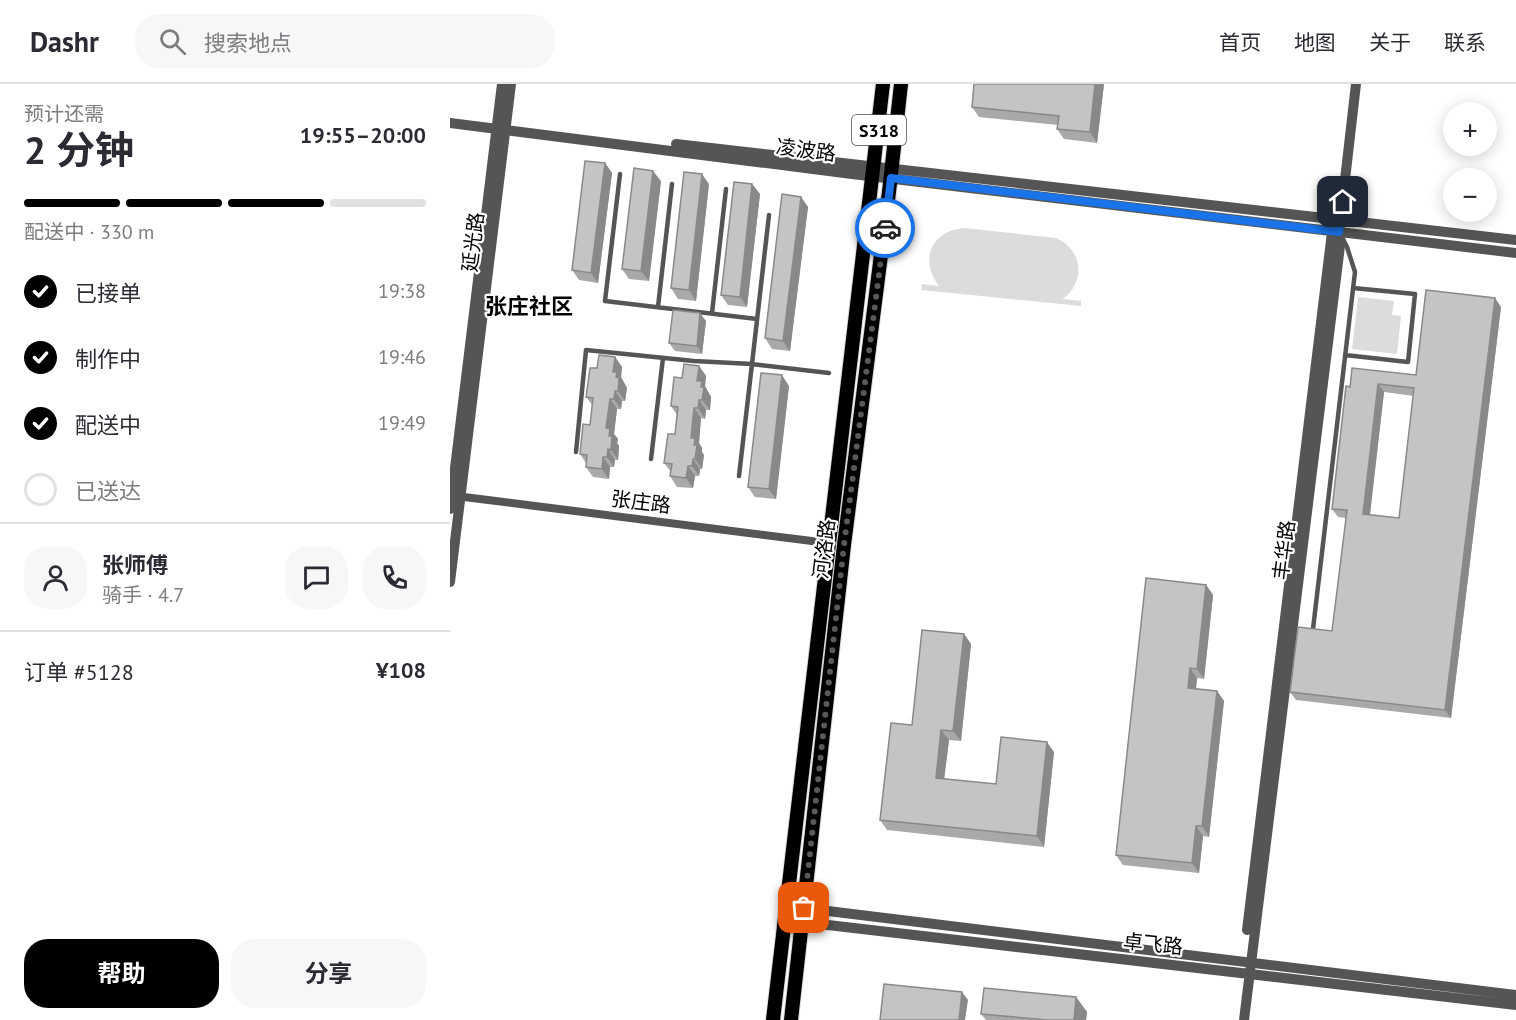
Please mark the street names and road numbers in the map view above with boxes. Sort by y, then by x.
road number: S318 [852,115,906,145]
street label: 凌波路 [775,133,837,167]
street label: 延光路 [456,211,490,273]
street label: 张庄路 [610,485,672,519]
street label: 河洛路 [807,518,841,580]
street label: 丰华路 [1267,519,1301,581]
street label: 卓飞路 [1122,928,1184,960]

